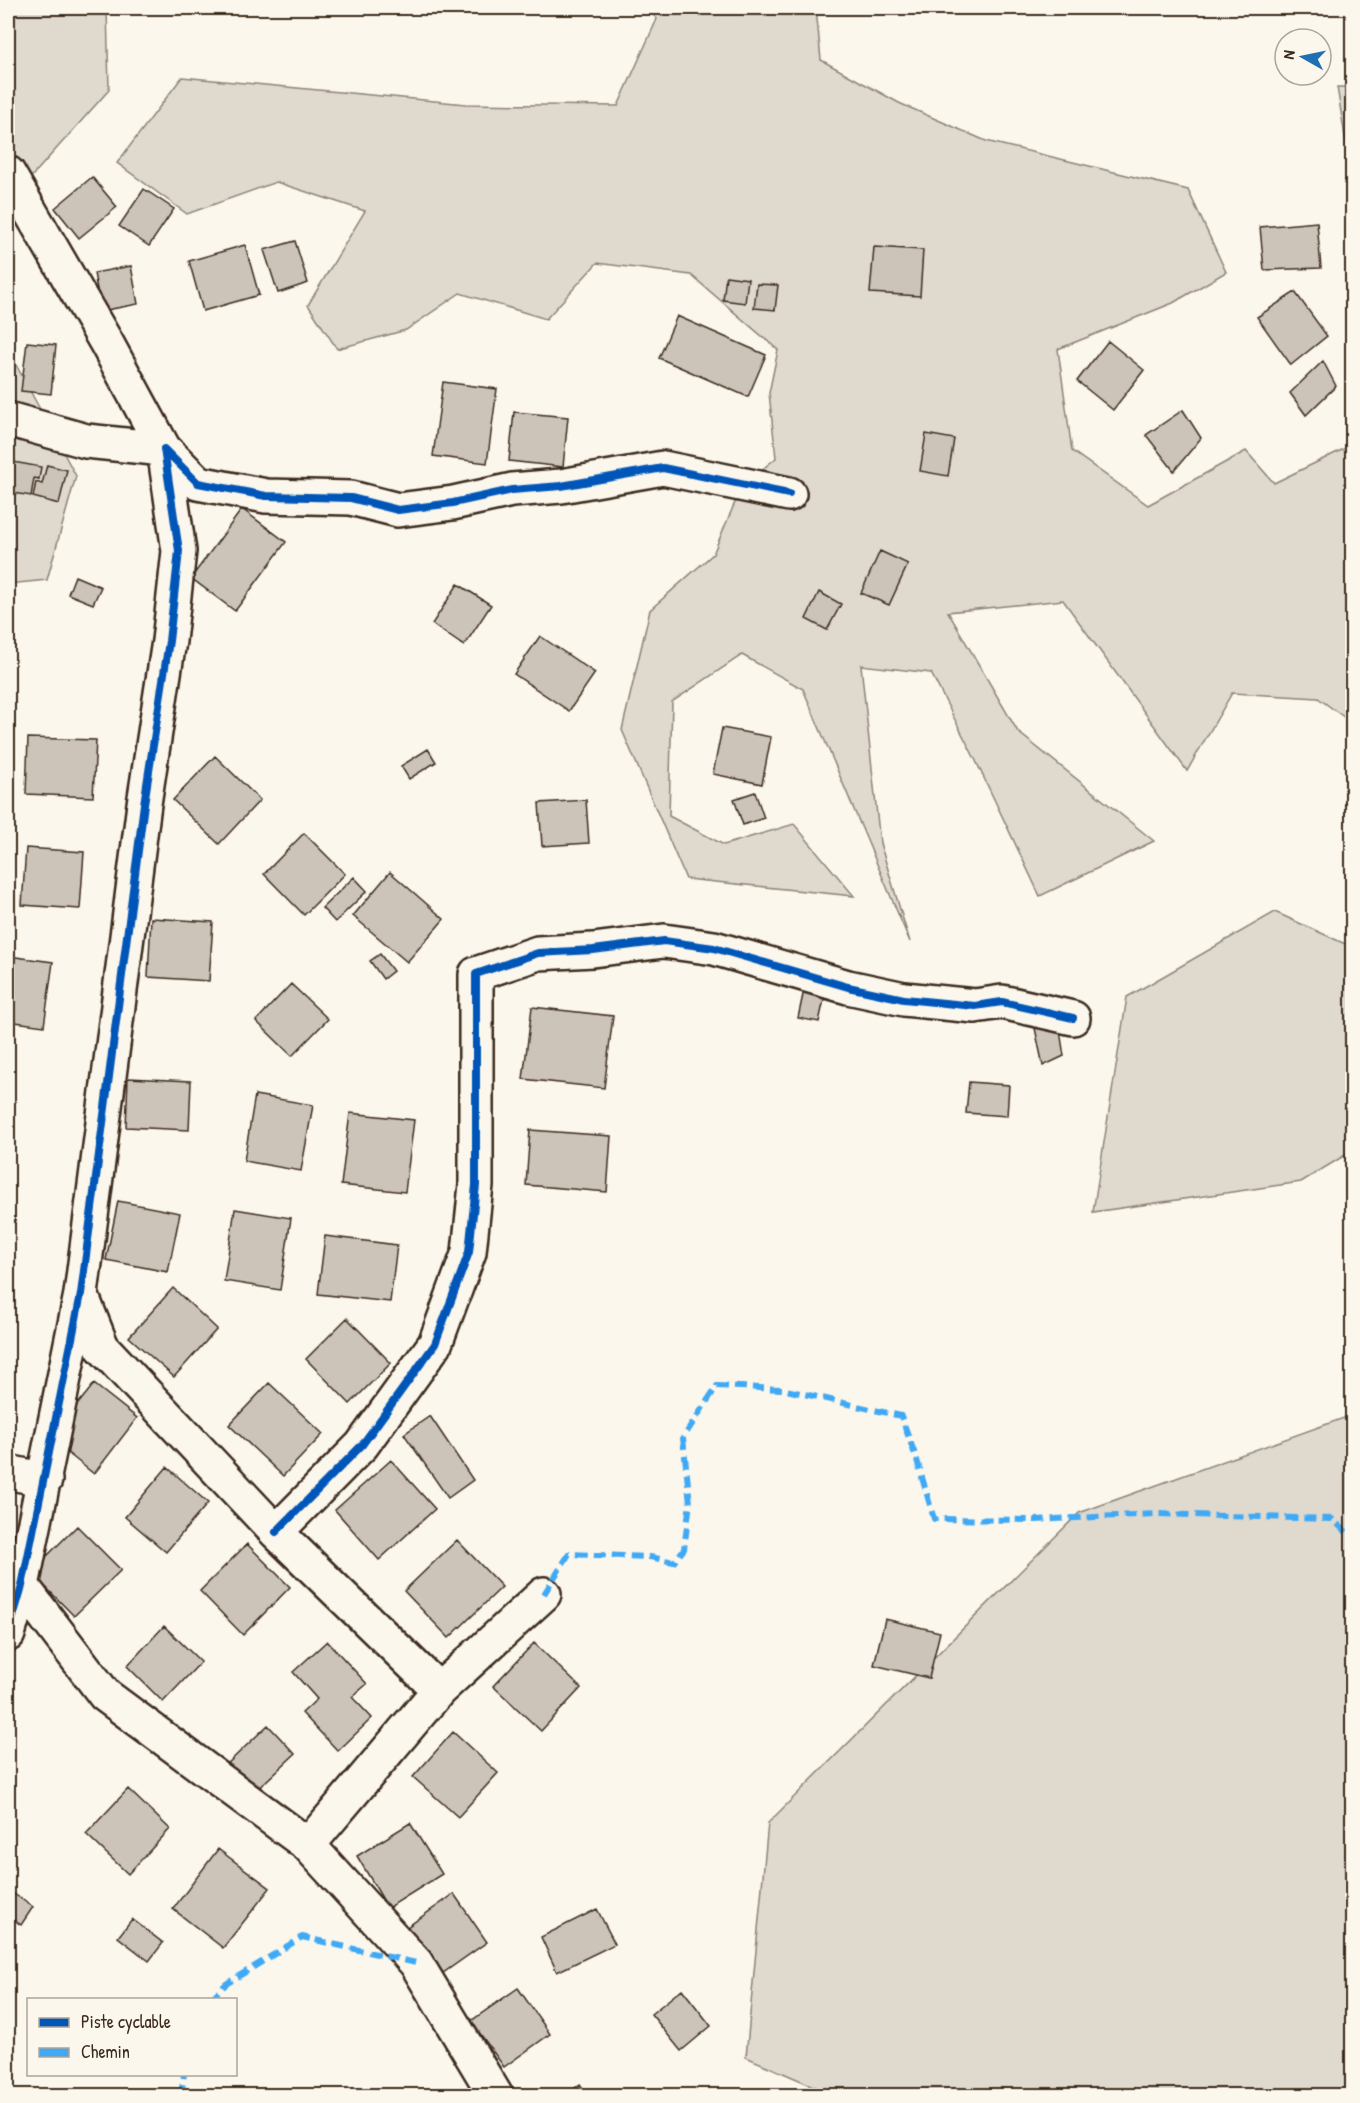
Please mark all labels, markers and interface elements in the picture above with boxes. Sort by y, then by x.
north arrow [1273,27,1333,87]
text: N [1277,48,1300,61]
legend [27,1998,237,2076]
text: Piste cyclable [81,2009,171,2034]
text: Chemin [81,2039,130,2064]

